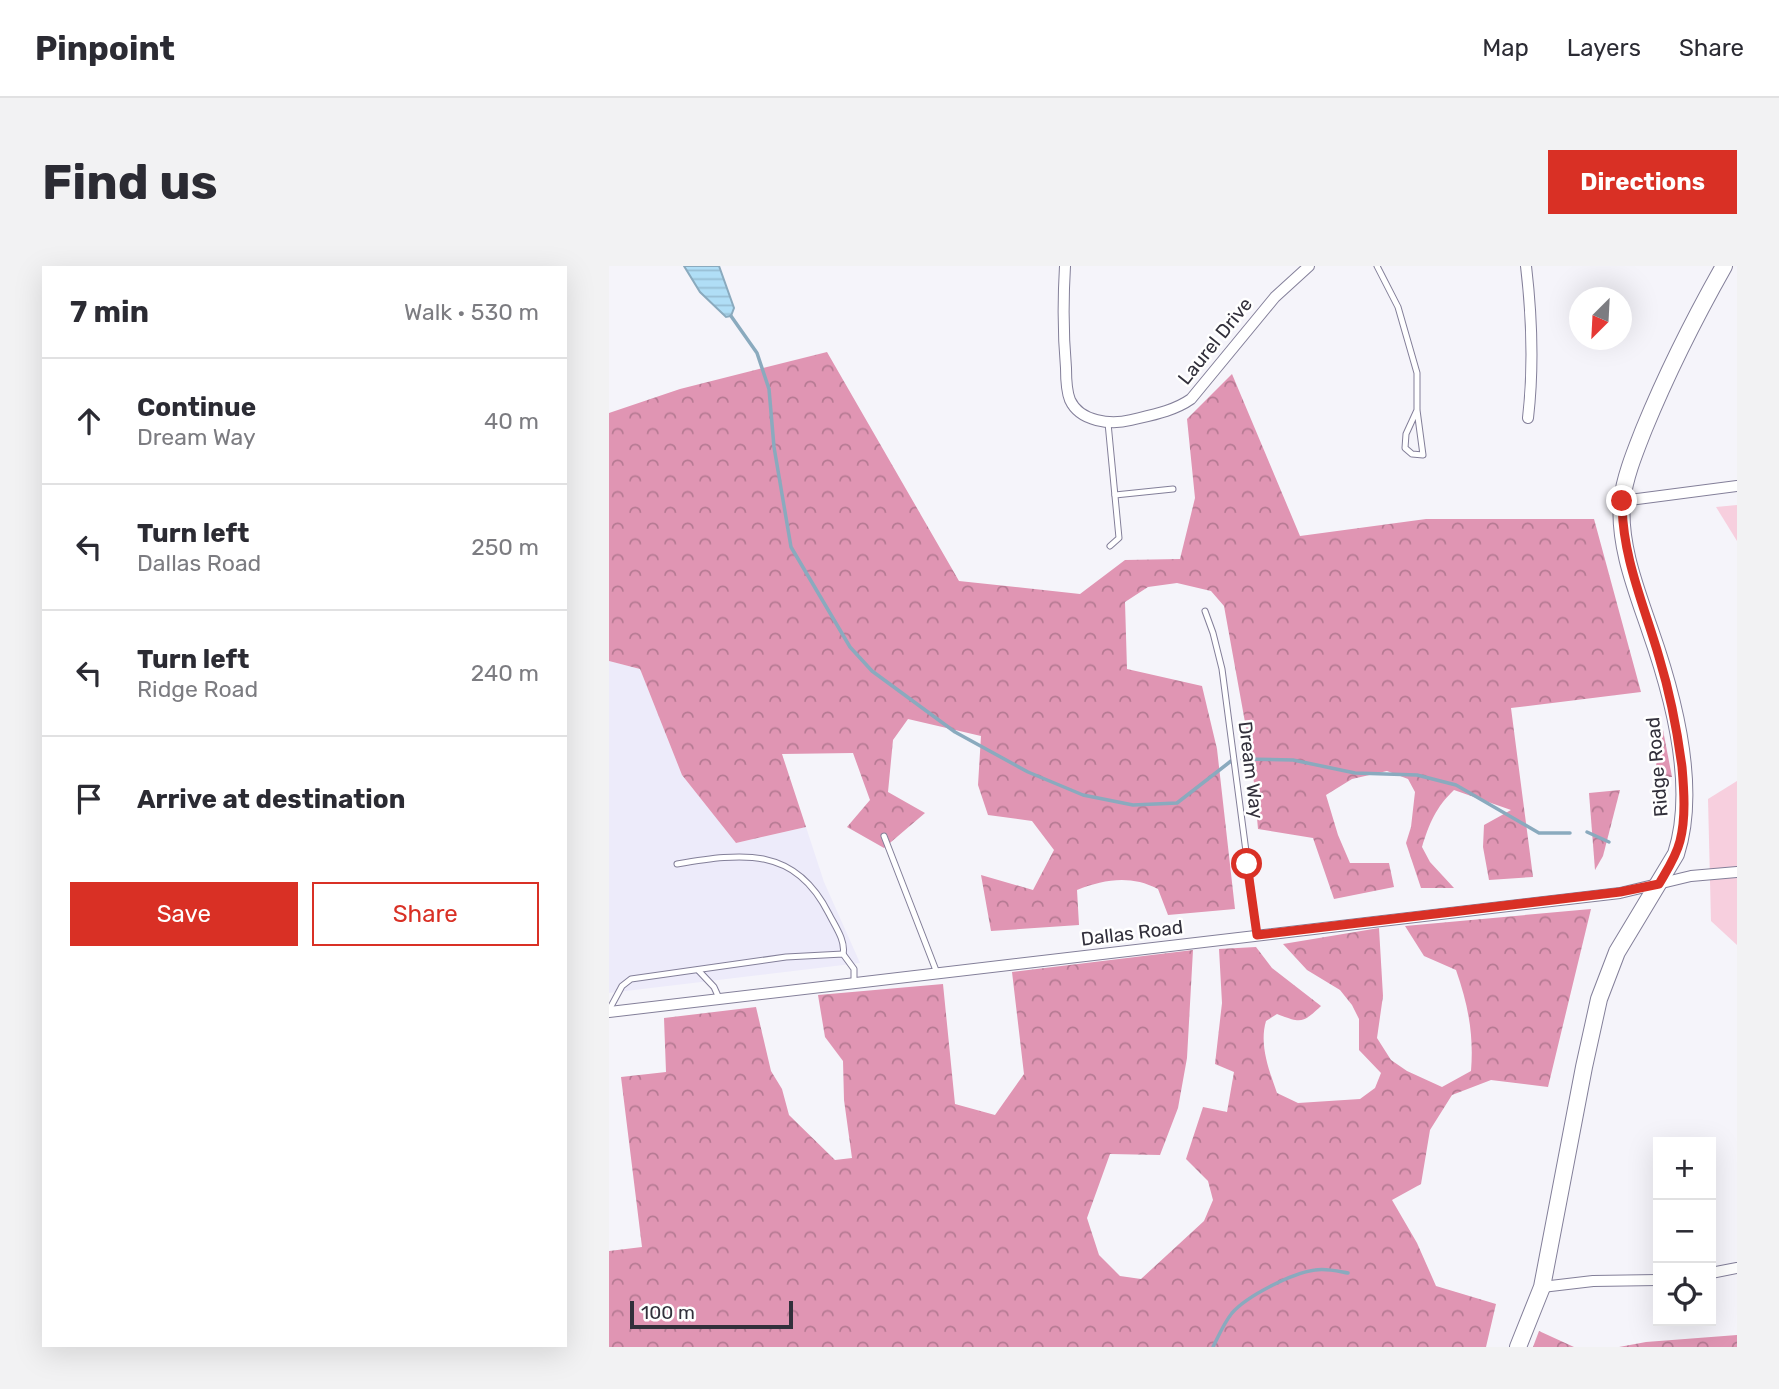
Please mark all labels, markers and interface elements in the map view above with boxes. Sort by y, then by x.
text: Pinpoint [35,29,175,68]
text: Map [1482,34,1529,62]
text: Layers [1567,34,1641,62]
text: Share [1679,34,1744,62]
button: Directions [1548,150,1737,214]
text: Find us [42,153,218,211]
north arrow [1569,287,1632,350]
street label: Laurel Drive [1173,293,1257,389]
text: 7 min [70,294,149,330]
text: Walk · 530 m [404,298,539,326]
text: Continue [137,392,256,423]
icon: ahead [70,402,108,440]
text: 40 m [484,407,539,435]
text: Dream Way [137,423,256,451]
route end [1606,485,1637,516]
text: Turn left [137,518,249,549]
icon: left [70,528,108,566]
text: 250 m [471,533,539,561]
text: Dallas Road [137,549,261,577]
text: Turn left [137,644,249,675]
icon: left [70,654,108,692]
text: 240 m [471,659,539,687]
text: Ridge Road [137,675,258,703]
street label: Ridge Road [1641,716,1673,818]
street label: Dream Way [1234,720,1268,820]
icon: arrive [70,780,108,818]
text: Arrive at destination [137,784,405,815]
route start [1231,848,1262,879]
button: Save [70,882,298,946]
button: Share [312,882,539,946]
street label: Dallas Road [1080,915,1184,951]
map controls [1653,1137,1716,1326]
button: + [1653,1137,1716,1200]
button: − [1653,1200,1716,1263]
button: locate [1653,1263,1716,1326]
scale bar [630,1298,793,1330]
text: 100 m [641,1301,695,1324]

